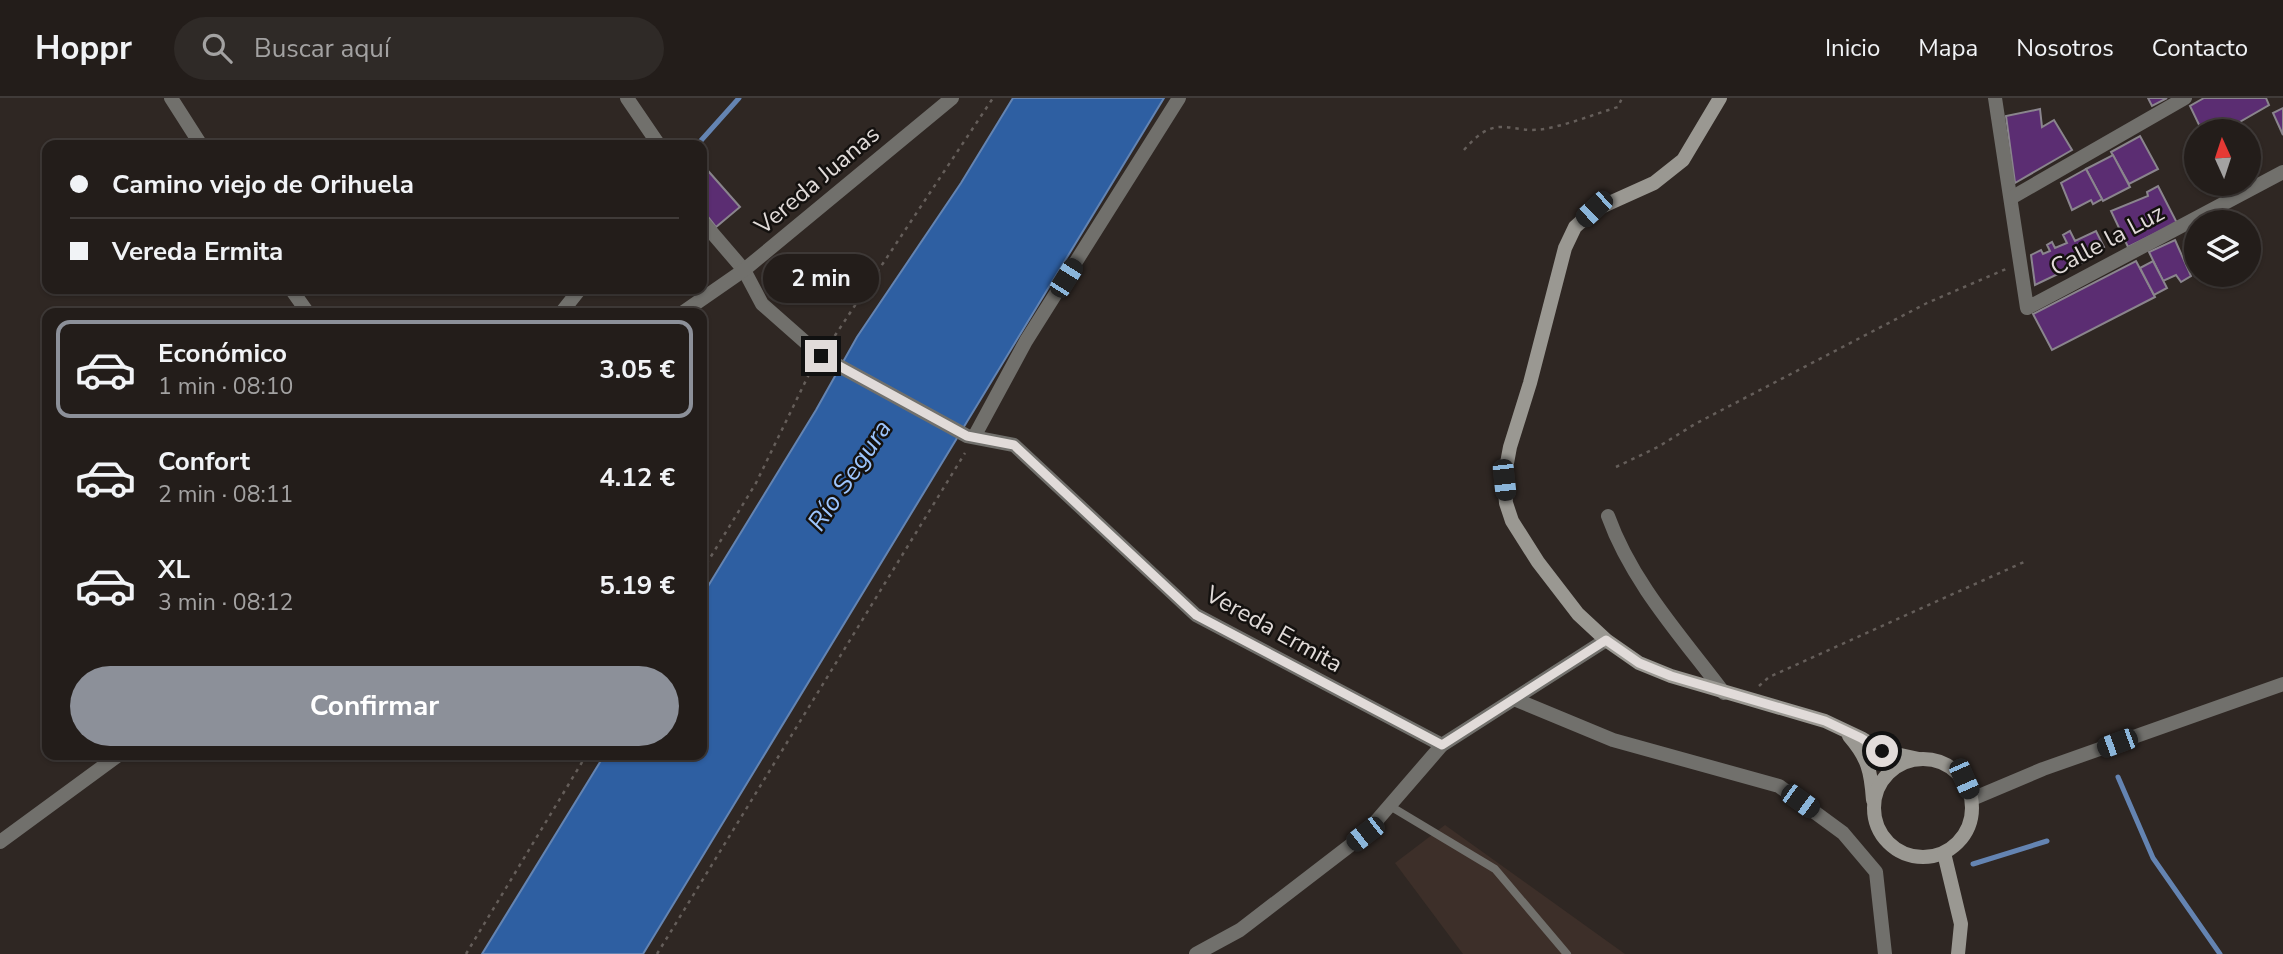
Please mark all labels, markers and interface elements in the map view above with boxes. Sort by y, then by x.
search box [174,17,664,80]
text: Hoppr [35,26,132,71]
icon: search [198,29,236,67]
text: Buscar aquí [254,31,390,66]
text: Inicio [1825,32,1880,64]
text: Mapa [1918,32,1978,64]
text: Nosotros [2016,32,2114,64]
text: Contacto [2152,32,2248,64]
street label: Vereda Juanas [747,118,886,242]
north arrow [2184,119,2261,196]
map controls [2184,119,2261,287]
text: Camino viejo de Orihuela [112,167,414,202]
car [1572,187,1617,231]
street label: Calle la Luz [2044,197,2170,283]
button: layers [2184,210,2261,287]
text: Vereda Ermita [112,234,283,269]
callout: 2 min [763,254,879,303]
car [1046,255,1087,301]
text: 2 min [791,263,851,294]
text: Económico [158,336,287,371]
icon: car [74,338,137,401]
route end [805,340,837,372]
text: 3.05 € [599,352,675,387]
text: 1 min · 08:10 [158,371,293,402]
water label: Río Segura [799,413,899,538]
text: Confort [158,444,250,479]
icon: car [74,446,137,509]
car [1492,458,1517,502]
text: 4.12 € [599,460,675,495]
text: 2 min · 08:11 [158,479,293,510]
text: XL [158,552,190,587]
icon: car [74,554,137,617]
text: 5.19 € [599,568,675,603]
street label: Vereda Ermita [1199,578,1348,680]
text: 3 min · 08:12 [158,587,293,618]
button: Confirmar [70,666,679,746]
car [2094,726,2141,760]
route start [1866,735,1898,767]
car [1946,756,1983,802]
car [1777,780,1824,822]
car [1342,813,1389,855]

